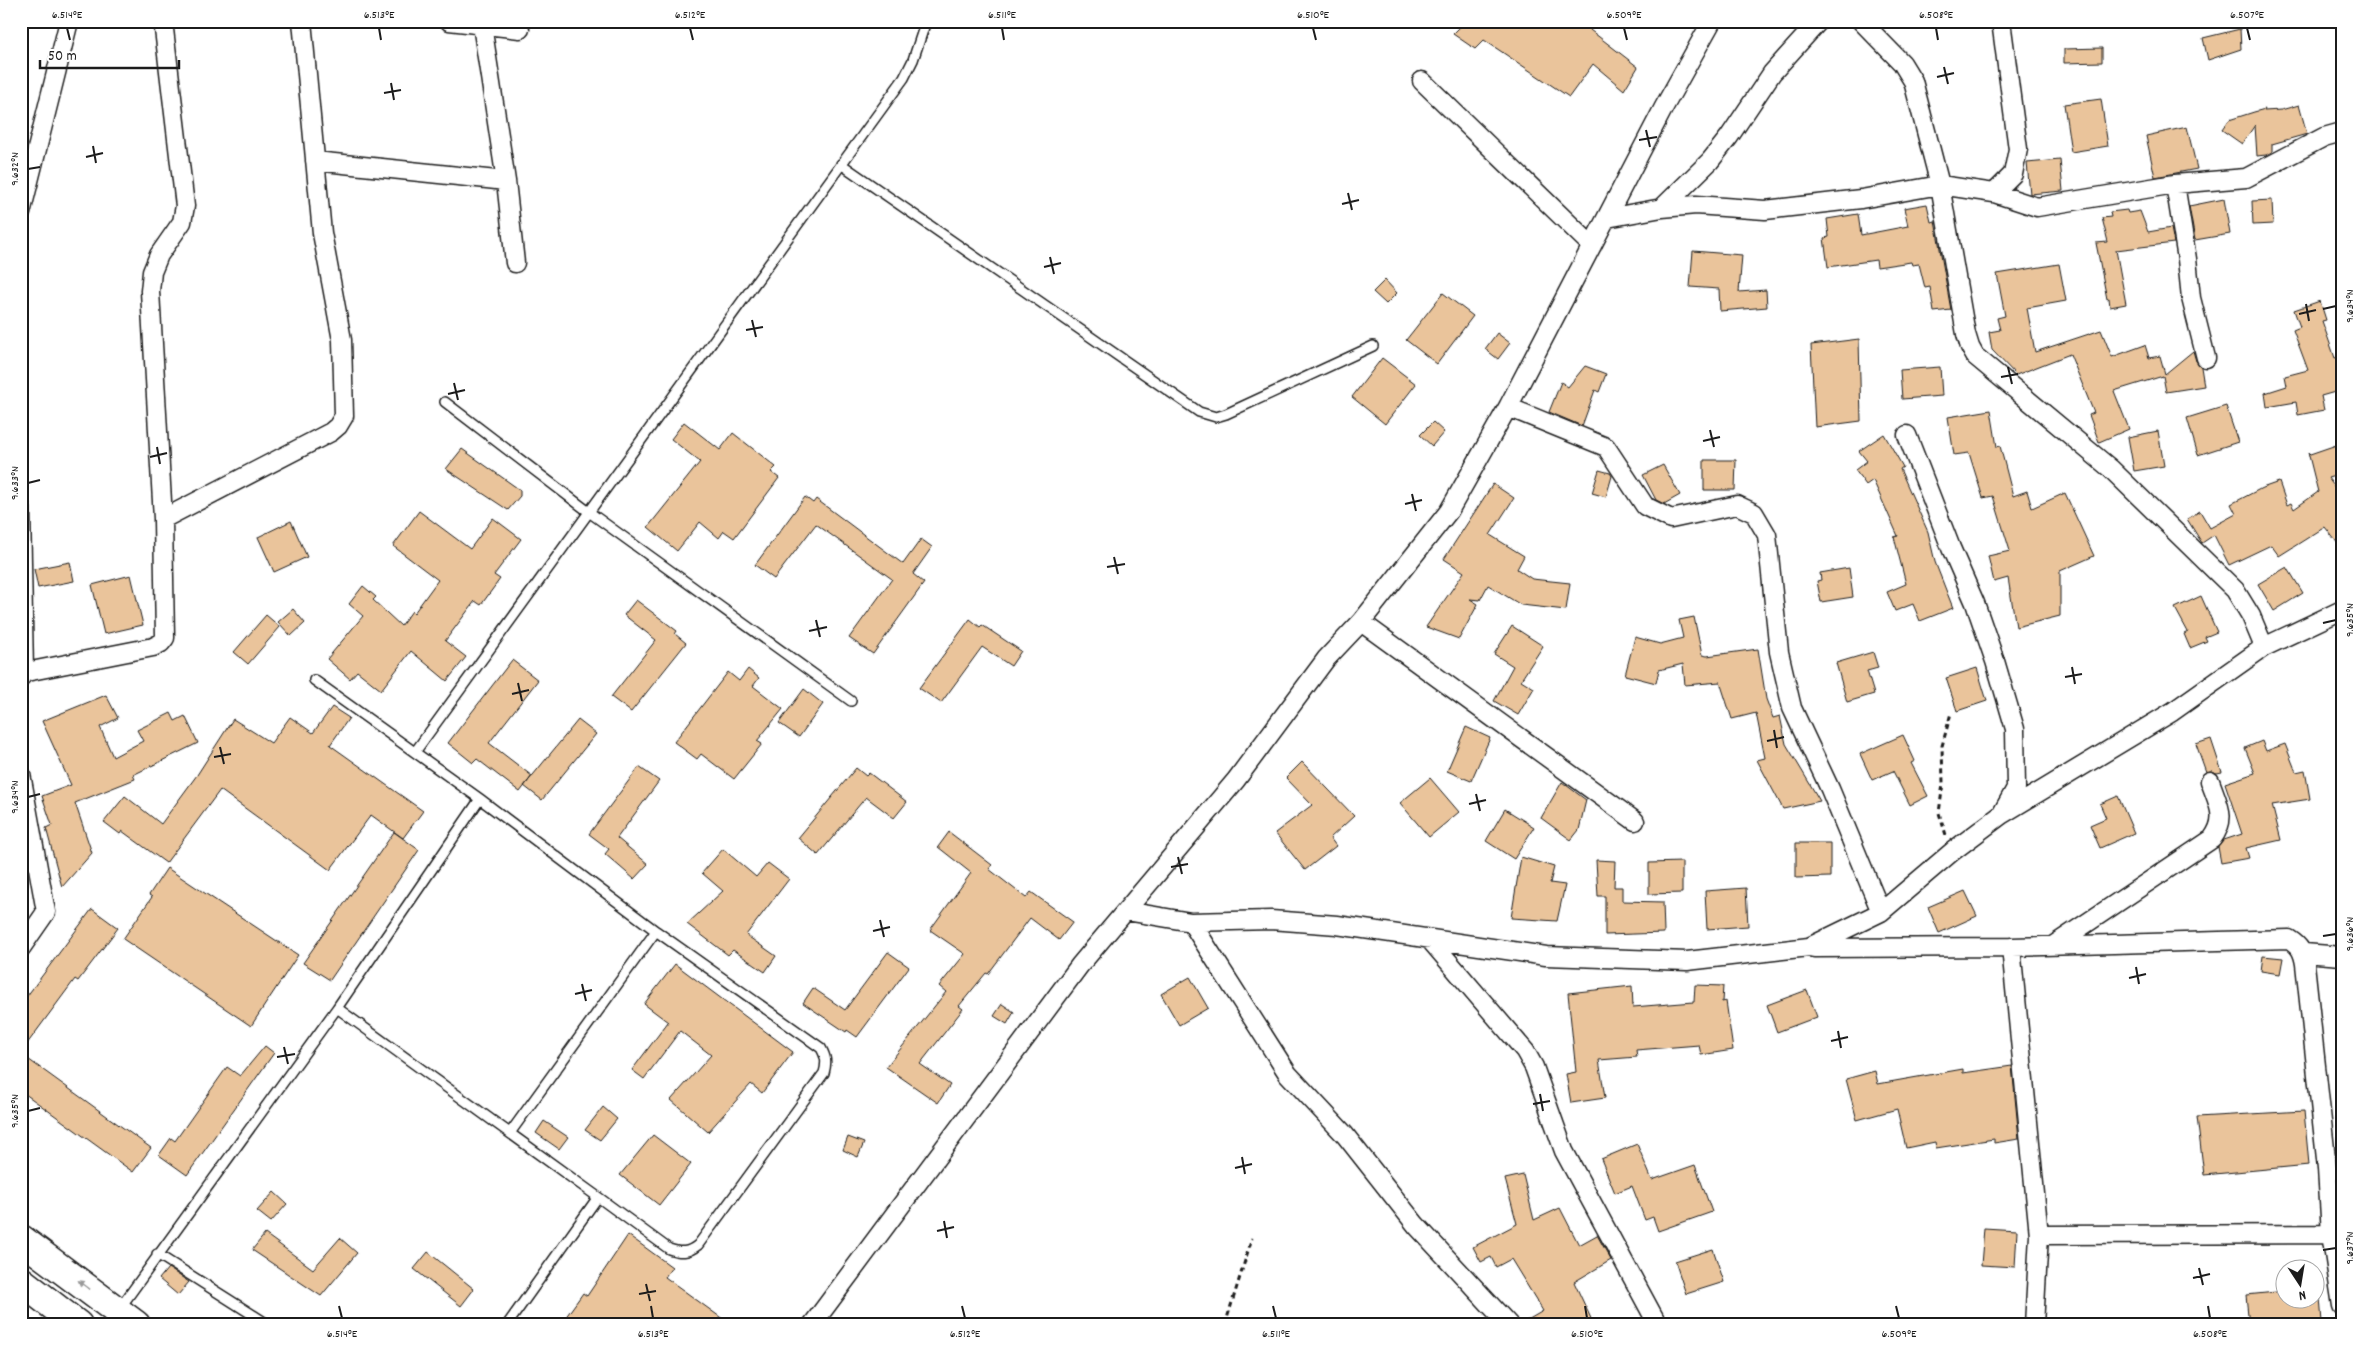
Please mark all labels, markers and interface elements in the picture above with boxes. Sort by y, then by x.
text: 6.514°E [52,7,83,24]
text: 6.513°E [364,7,395,24]
text: 6.512°E [675,7,706,24]
text: 6.511°E [988,7,1017,24]
text: 6.510°E [1297,7,1329,24]
text: 6.509°E [1607,7,1642,24]
text: 6.508°E [1919,7,1954,24]
text: 6.507°E [2230,7,2264,24]
scale bar [40,38,179,70]
text: 50 m [48,46,77,68]
text: 9.632°N [7,152,24,186]
text: 9.634°N [2342,289,2359,323]
text: 9.633°N [7,466,24,500]
text: 9.635°N [2342,603,2359,637]
text: 9.634°N [7,780,24,814]
text: 9.636°N [2342,917,2359,951]
text: 9.635°N [7,1094,24,1128]
text: 9.637°N [2342,1231,2359,1265]
north arrow [2276,1258,2326,1308]
one-way arrow [78,1279,91,1290]
text: N [2297,1284,2308,1305]
text: 6.514°E [327,1326,358,1343]
text: 6.513°E [638,1326,669,1343]
text: 6.512°E [950,1326,981,1343]
text: 6.511°E [1262,1326,1291,1343]
text: 6.510°E [1571,1326,1603,1343]
text: 6.509°E [1882,1326,1917,1343]
text: 6.508°E [2193,1326,2228,1343]

